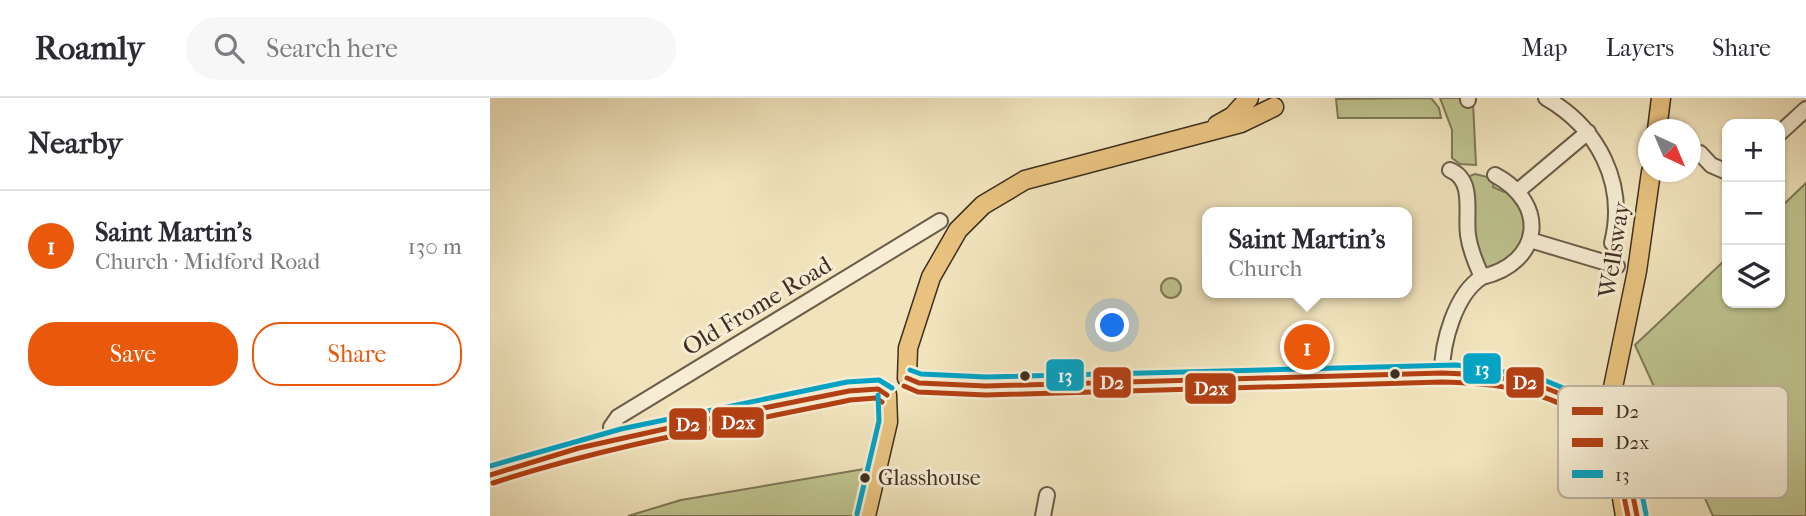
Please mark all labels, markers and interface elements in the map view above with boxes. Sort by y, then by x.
search box [186,17,676,80]
text: Roamly [35,29,144,68]
icon: search [210,29,248,67]
text: Search here [266,33,398,64]
text: Map [1522,34,1568,62]
text: Layers [1606,34,1674,62]
text: Share [1712,34,1771,62]
north arrow [1638,119,1701,182]
map controls [1722,119,1785,308]
button: + [1722,119,1785,182]
text: Nearby [28,126,123,161]
button: − [1722,182,1785,245]
street label: Wellsway [1592,199,1636,301]
popup [1202,207,1412,298]
text: Saint Martin's [95,217,252,248]
text: Saint Martin's [1229,224,1385,255]
text: 1 [47,233,55,260]
text: 130 m [408,233,462,260]
button: layers [1722,245,1785,308]
text: Church · Midford Road [95,248,320,275]
street label: Old Frome Road [677,250,837,362]
text: Church [1229,255,1302,282]
your location [1095,308,1129,342]
pin: 1 [1284,321,1330,373]
button: Save [28,322,238,386]
button: Share [252,322,462,386]
line badge: 13 [1462,352,1502,385]
line badge: 13 [1045,358,1085,392]
text: 13 [1475,358,1489,380]
text: 13 [1058,365,1072,387]
line badge: D2 [1092,366,1132,399]
line badge: D2 [1505,366,1545,399]
unlabelled marker [1388,367,1402,381]
unlabelled marker [1018,369,1032,383]
text: D2 [1100,372,1124,394]
line badge: D2x [1184,372,1237,405]
text: D2 [1513,372,1537,394]
text: D2x [1194,378,1229,400]
legend [1558,386,1788,498]
text: D2 [1615,401,1640,423]
line badge: D2x [711,406,765,439]
line badge: D2 [668,407,708,441]
text: D2x [721,412,756,434]
text: D2 [676,414,700,436]
text: D2x [1615,432,1649,454]
text: 13 [1615,464,1630,486]
place label: Glasshouse [878,465,981,491]
marker: Glasshouse [858,471,872,485]

